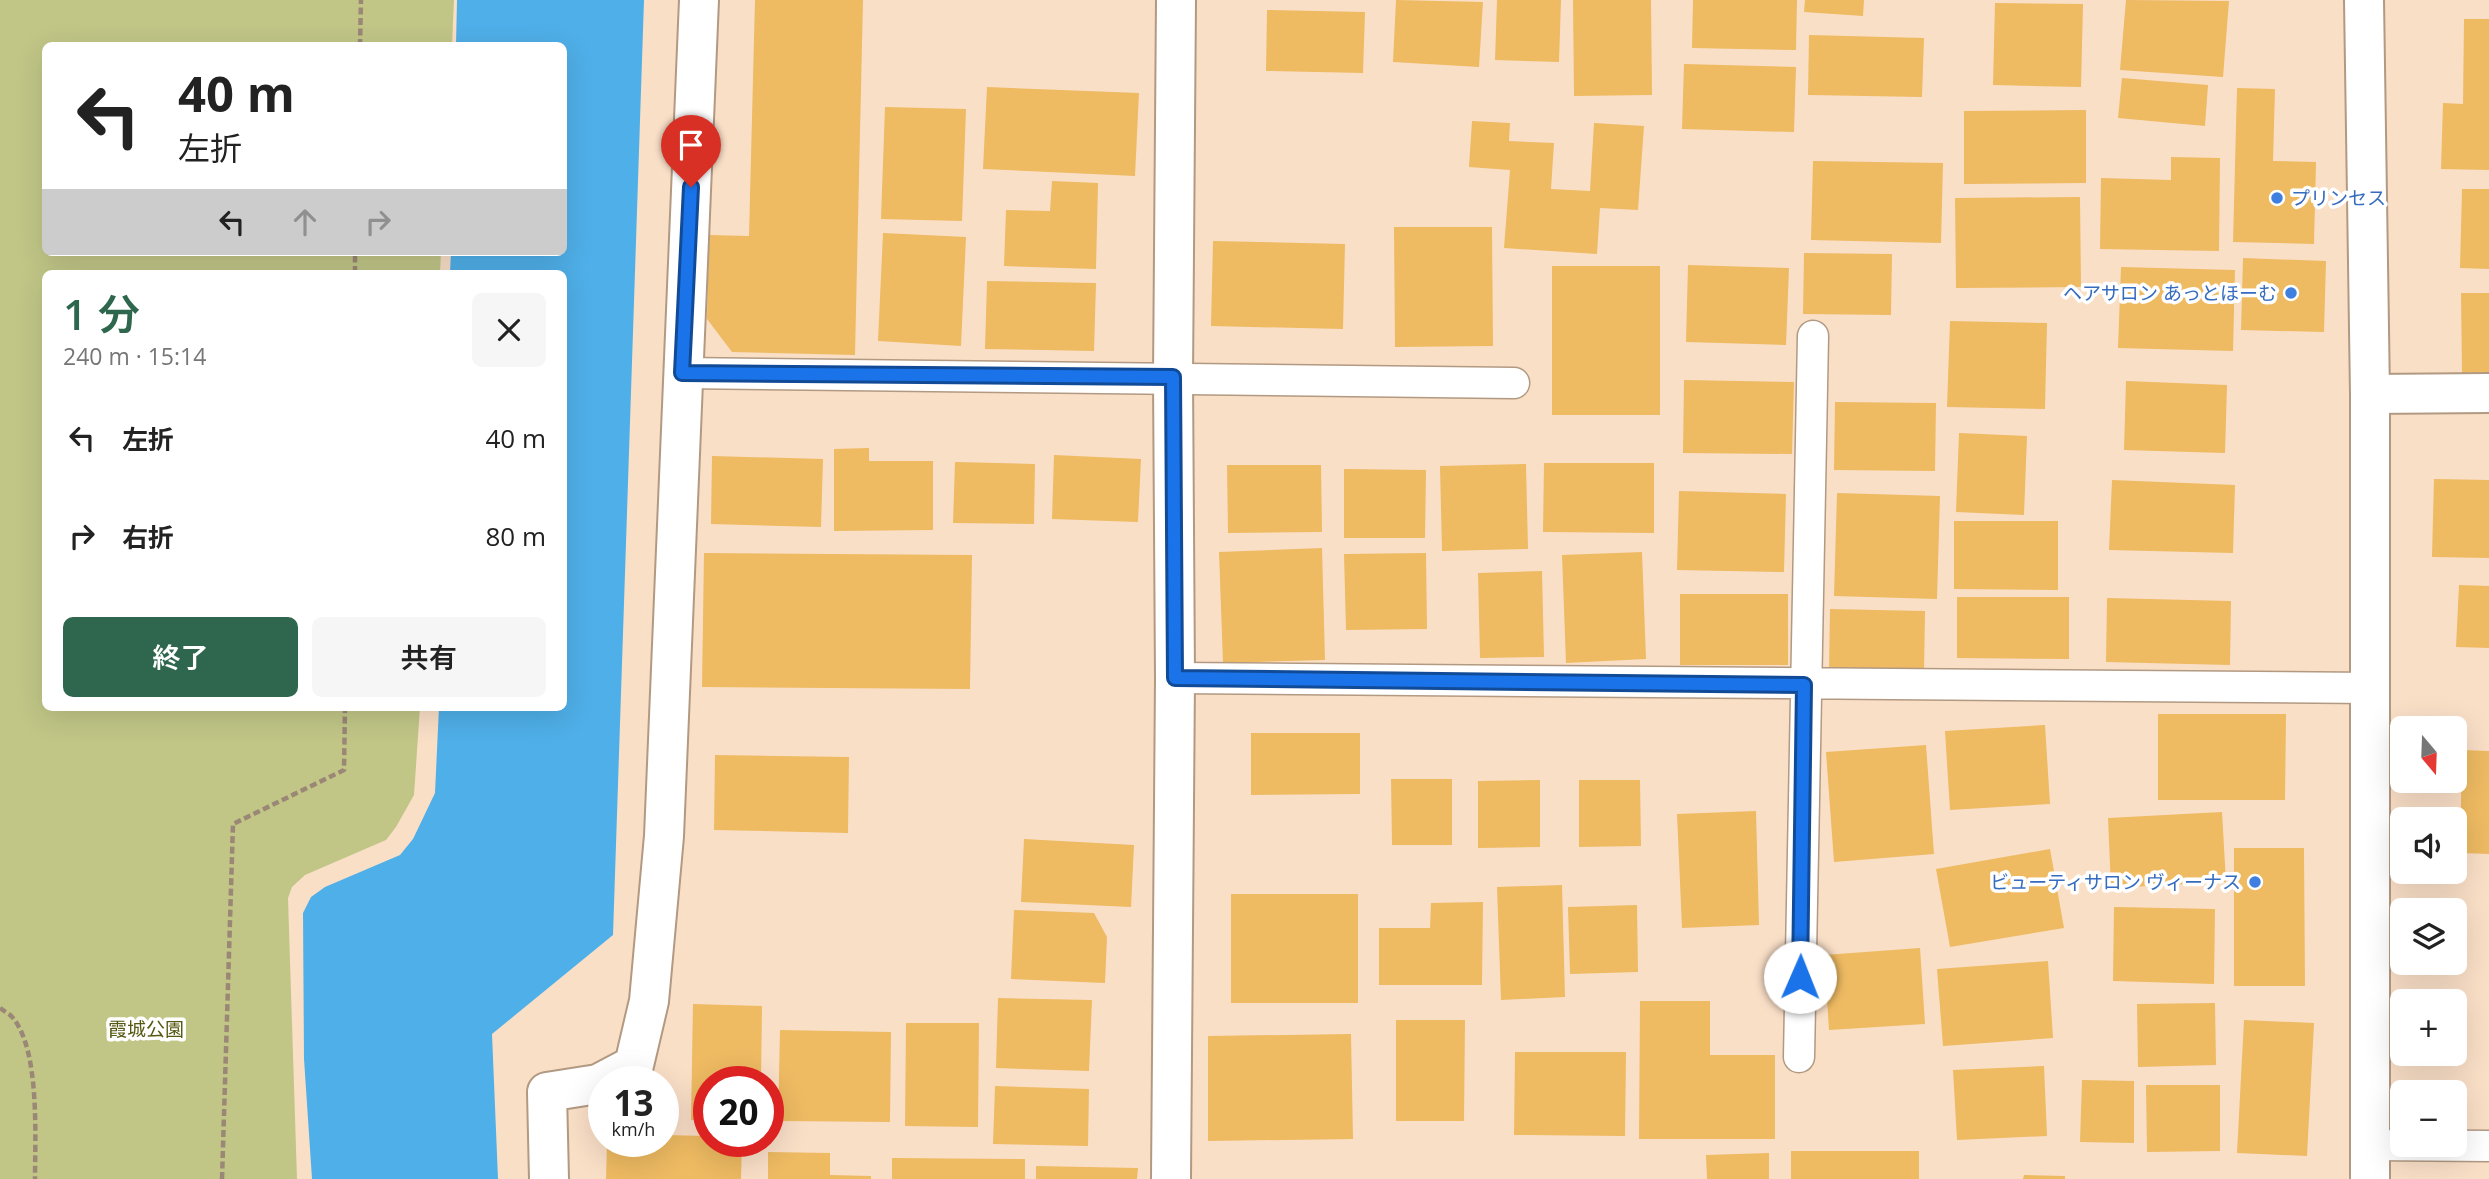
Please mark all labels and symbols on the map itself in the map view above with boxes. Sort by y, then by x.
pin [661,115,721,187]
place label: プリンセス [2291,185,2386,211]
marker: プリンセス [2269,190,2285,206]
place label: ヘアサロン あっとほーむ [2063,280,2277,306]
marker: ヘアサロン あっとほーむ [2283,285,2299,301]
north arrow [2390,716,2468,793]
place label: ビューティサロン ヴィーナス [1990,869,2241,895]
marker: ビューティサロン ヴィーナス [2247,874,2263,890]
position arrow [1763,940,1837,1014]
park label: 霞城公園 [108,1016,184,1042]
speed limit sign: 20 [693,1066,784,1157]

